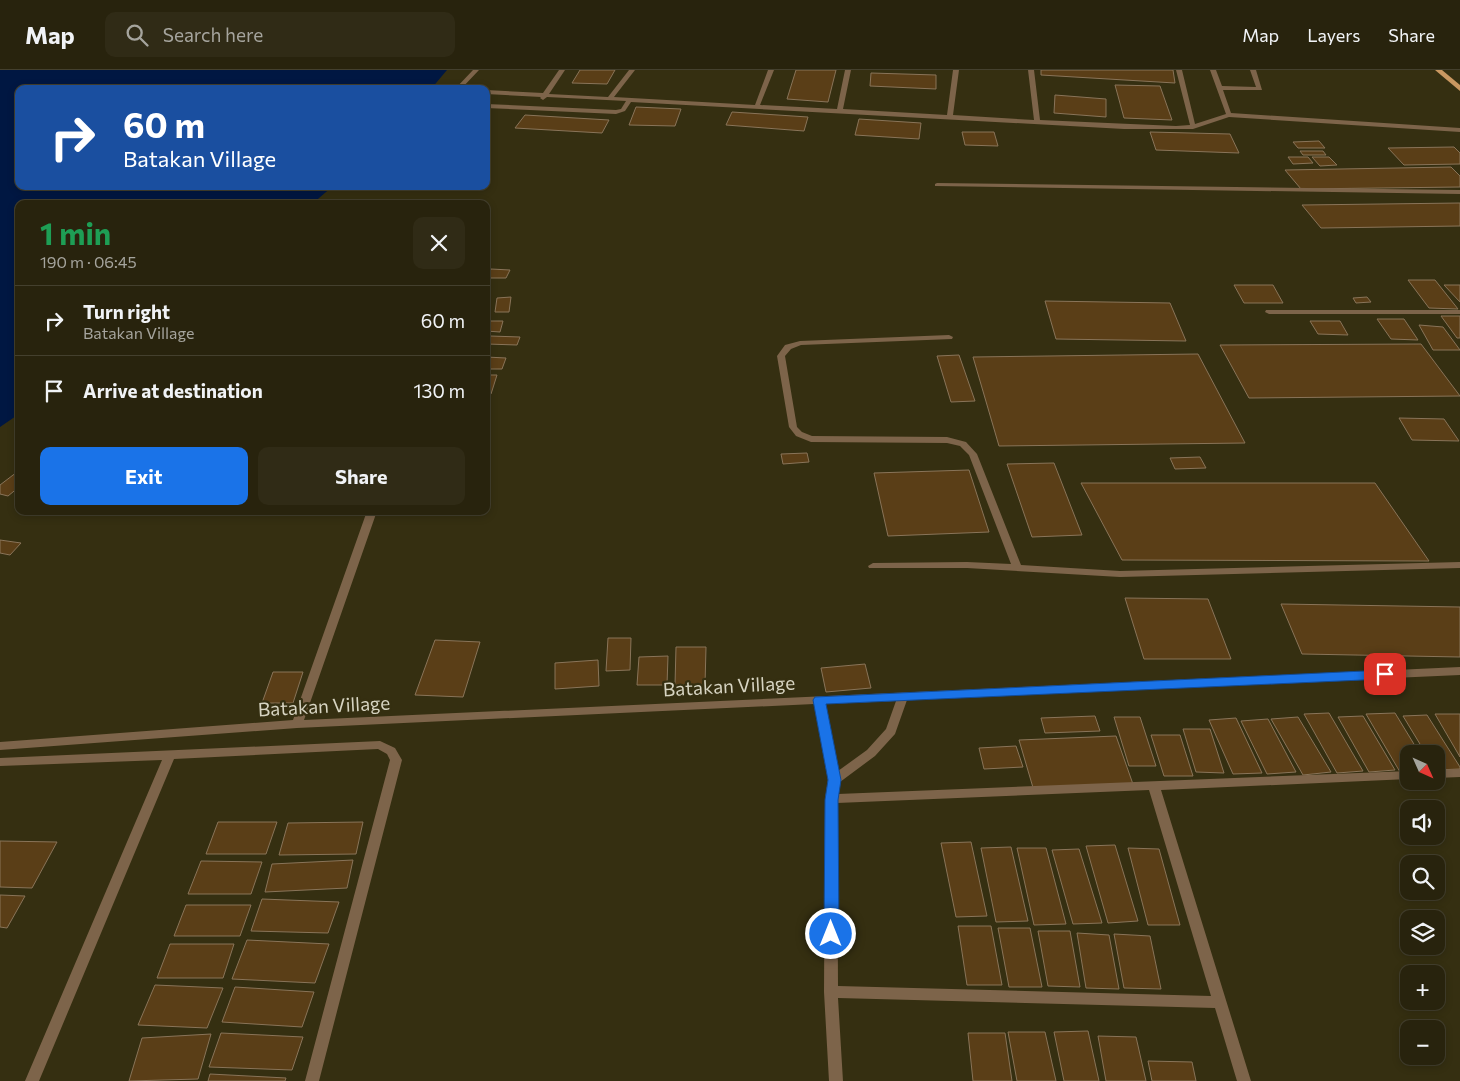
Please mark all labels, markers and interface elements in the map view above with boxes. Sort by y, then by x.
search box [105,12,455,57]
text: Map [25,20,75,49]
icon: search [123,21,151,49]
text: Search here [163,23,263,46]
text: Map [1242,24,1279,46]
text: Layers [1307,24,1360,46]
text: Share [1388,24,1435,46]
text: 60 m [123,102,205,145]
icon: right [40,105,105,170]
text: Batakan Village [123,145,276,172]
text: 1 min [40,214,111,251]
button: close [413,217,465,269]
text: 190 m · 06:45 [40,252,137,271]
text: Turn right [83,300,170,323]
icon: right [40,307,68,335]
text: 60 m [421,309,465,332]
text: Batakan Village [83,323,194,342]
icon: arrive [40,377,68,405]
text: Arrive at destination [83,379,263,402]
text: 130 m [413,379,465,402]
button: Exit [40,447,248,505]
button: Share [258,447,465,505]
pin [1364,653,1406,695]
icon: arrive [1371,660,1399,688]
street label: Batakan Village [662,671,796,700]
street label: Batakan Village [257,691,391,720]
north arrow [1400,745,1445,790]
map controls [1400,745,1445,1065]
button: sound [1400,800,1445,845]
button: search [1400,855,1445,900]
position arrow [804,907,856,959]
button: layers [1400,910,1445,955]
button: + [1400,965,1445,1010]
button: − [1400,1020,1445,1065]

